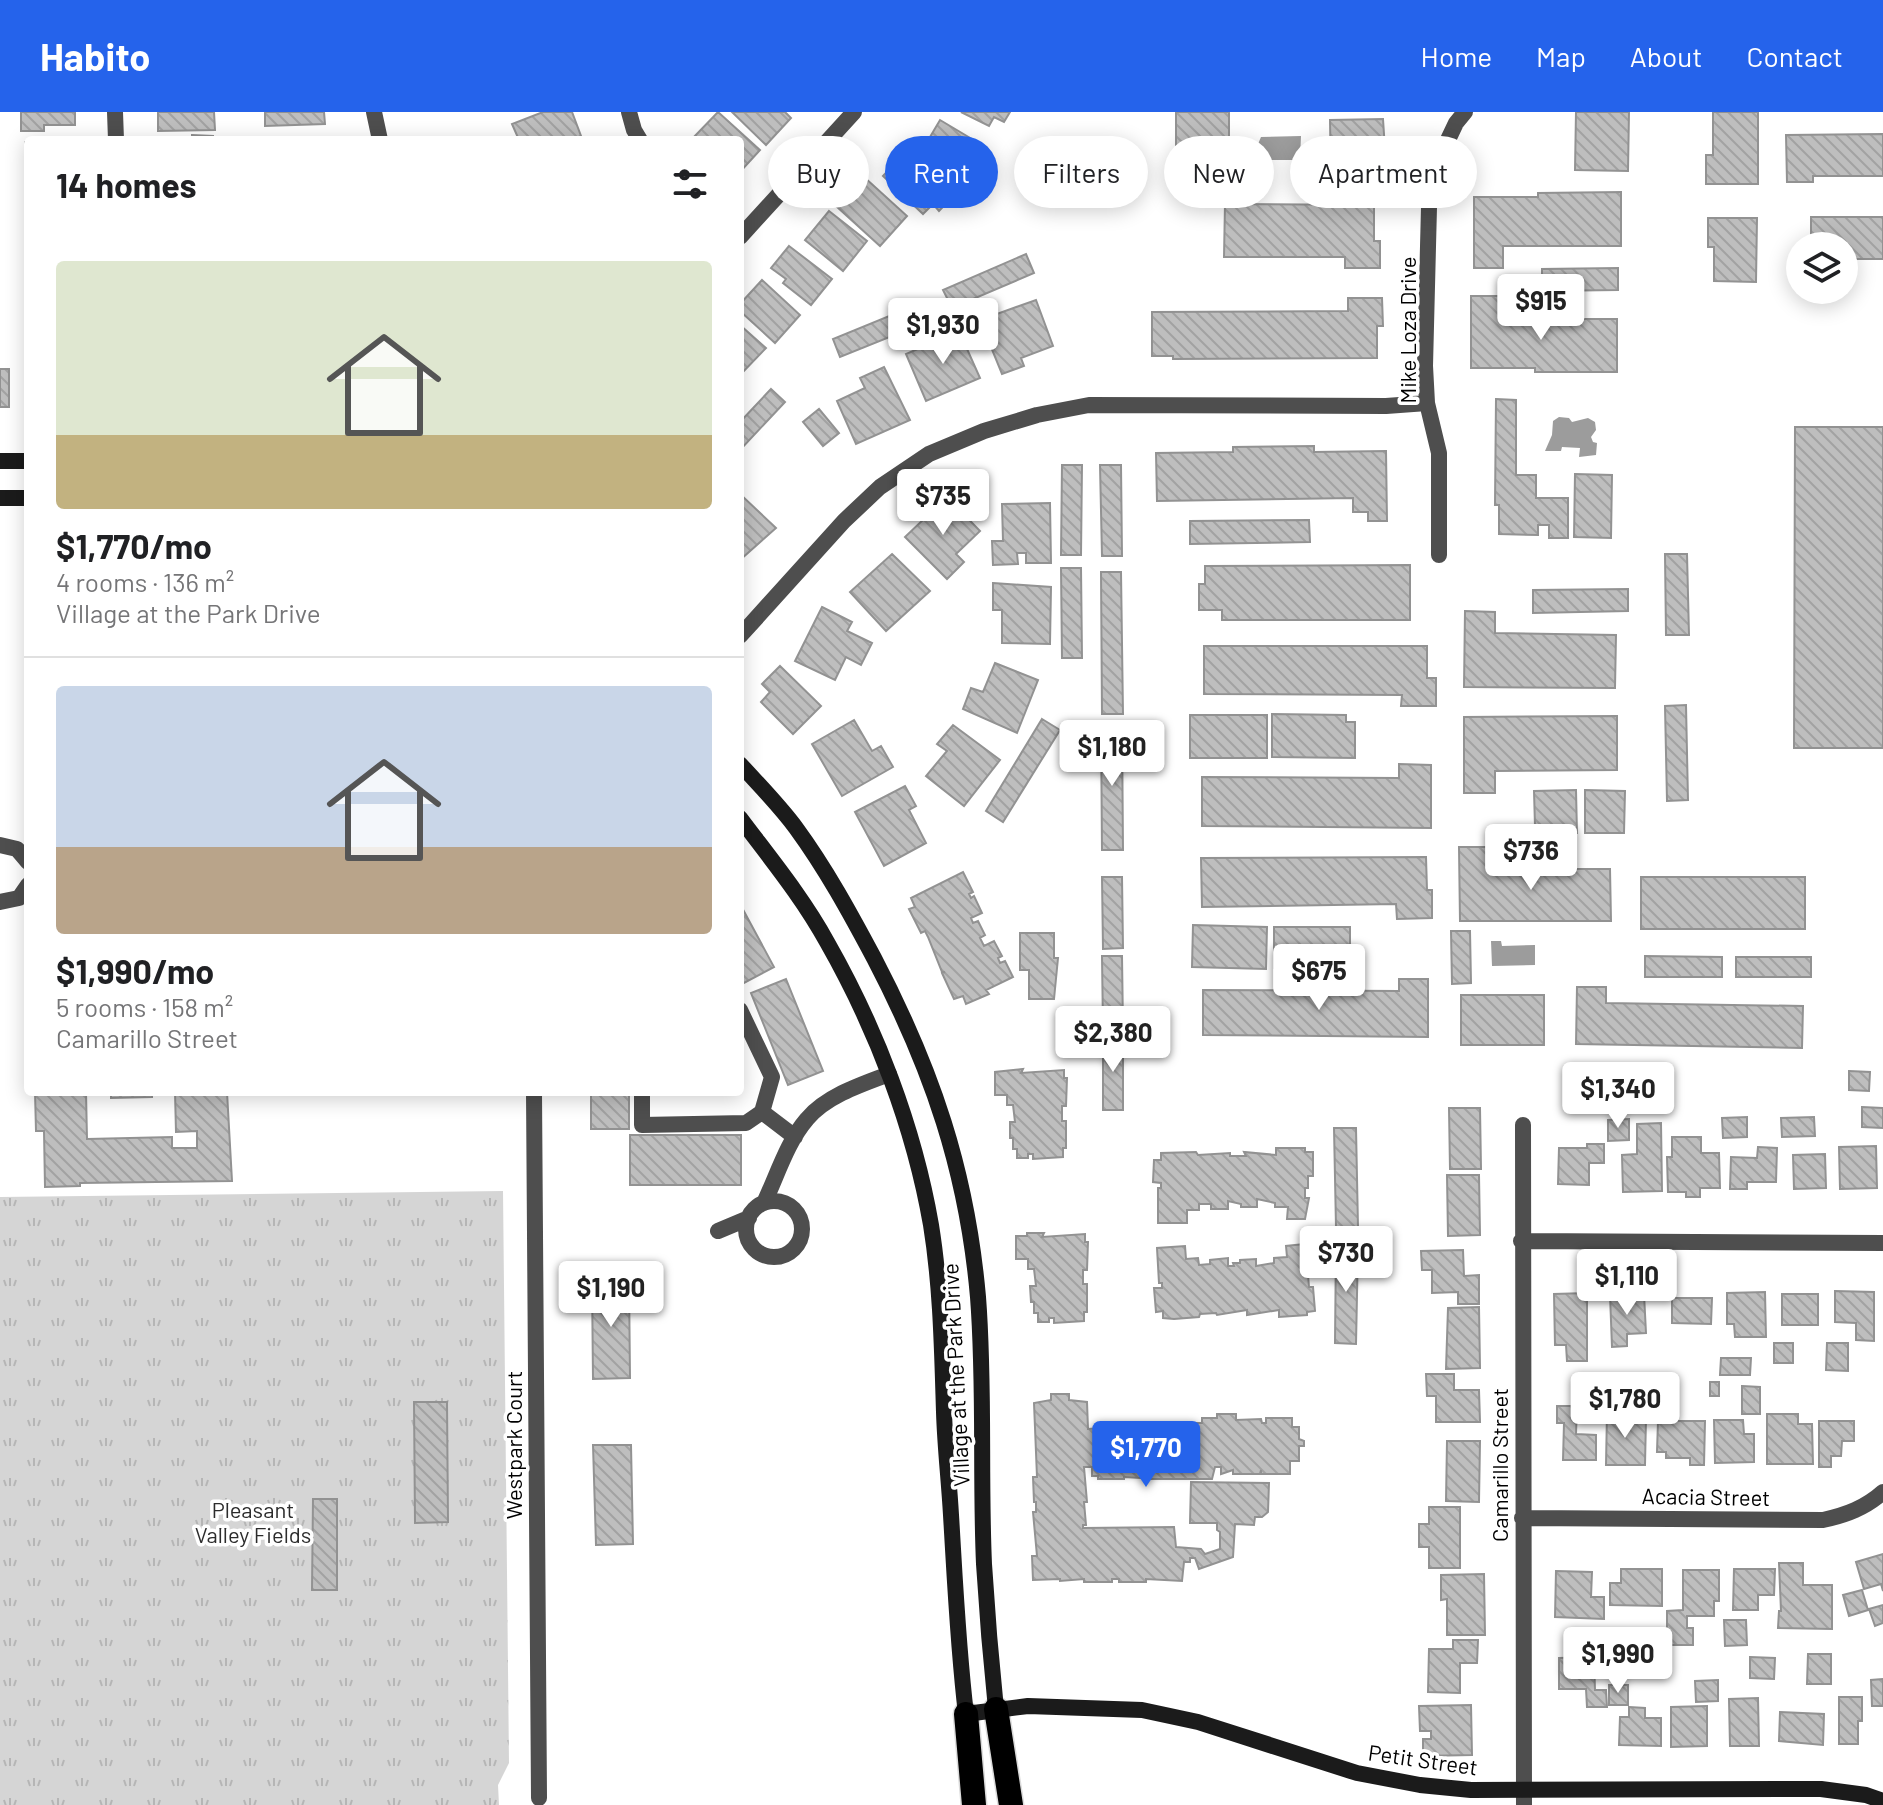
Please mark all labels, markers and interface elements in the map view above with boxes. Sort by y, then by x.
text: Habito [40,33,150,79]
text: Home [1421,39,1492,73]
text: Map [1536,39,1586,73]
text: About [1630,39,1702,73]
text: Contact [1746,39,1843,73]
chip: Buy [768,136,869,208]
chip: Rent [885,136,998,208]
chip: Filters [1014,136,1148,208]
chip: New [1164,136,1274,208]
chip: Apartment [1290,136,1477,208]
icon: filters [668,162,712,206]
text: 14 homes [56,164,197,205]
map controls [1786,232,1858,304]
button: layers [1786,232,1858,304]
street label: Mike Loza Drive [1394,256,1420,404]
pin: $915 [1494,274,1588,342]
text: $915 [1515,284,1567,315]
pin: $1,930 [878,298,1008,366]
text: $1,930 [906,308,980,339]
icon: home [312,313,456,457]
pin: $735 [896,469,990,537]
text: $735 [915,479,971,510]
text: $1,770/mo [56,525,212,566]
text: 4 rooms · 136 m² [56,566,234,597]
text: Village at the Park Drive [56,597,321,628]
pin: $1,180 [1047,720,1177,788]
text: $1,180 [1077,730,1147,761]
icon: home [312,738,456,882]
pin: $736 [1484,824,1578,892]
text: $736 [1503,834,1559,865]
pin: $675 [1272,944,1366,1012]
text: $1,990/mo [56,950,214,991]
text: $675 [1291,954,1347,985]
text: 5 rooms · 158 m² [56,991,233,1022]
pin: $2,380 [1048,1006,1178,1074]
text: $2,380 [1073,1016,1153,1047]
text: Camarillo Street [56,1022,238,1053]
pin: $1,340 [1553,1062,1683,1130]
text: $1,340 [1580,1072,1656,1103]
pin: $730 [1299,1226,1393,1294]
text: $730 [1318,1236,1374,1267]
pin: $1,110 [1562,1249,1692,1317]
text: $1,110 [1595,1259,1659,1290]
pin: $1,190 [546,1261,676,1329]
street label: Village at the Park Drive [936,1263,974,1488]
text: $1,190 [577,1271,645,1302]
street label: Westpark Court [500,1371,526,1519]
pin: $1,780 [1560,1372,1690,1440]
text: $1,780 [1589,1382,1661,1413]
street label: Camarillo Street [1486,1388,1512,1542]
pin: $1,770 [1081,1421,1211,1489]
text: $1,770 [1110,1431,1182,1462]
street label: Acacia Street [1642,1482,1770,1510]
park label: Pleasant Valley Fields [195,1496,311,1547]
pin: $1,990 [1553,1627,1683,1695]
text: $1,990 [1581,1637,1655,1668]
street label: Petit Street [1367,1738,1480,1780]

